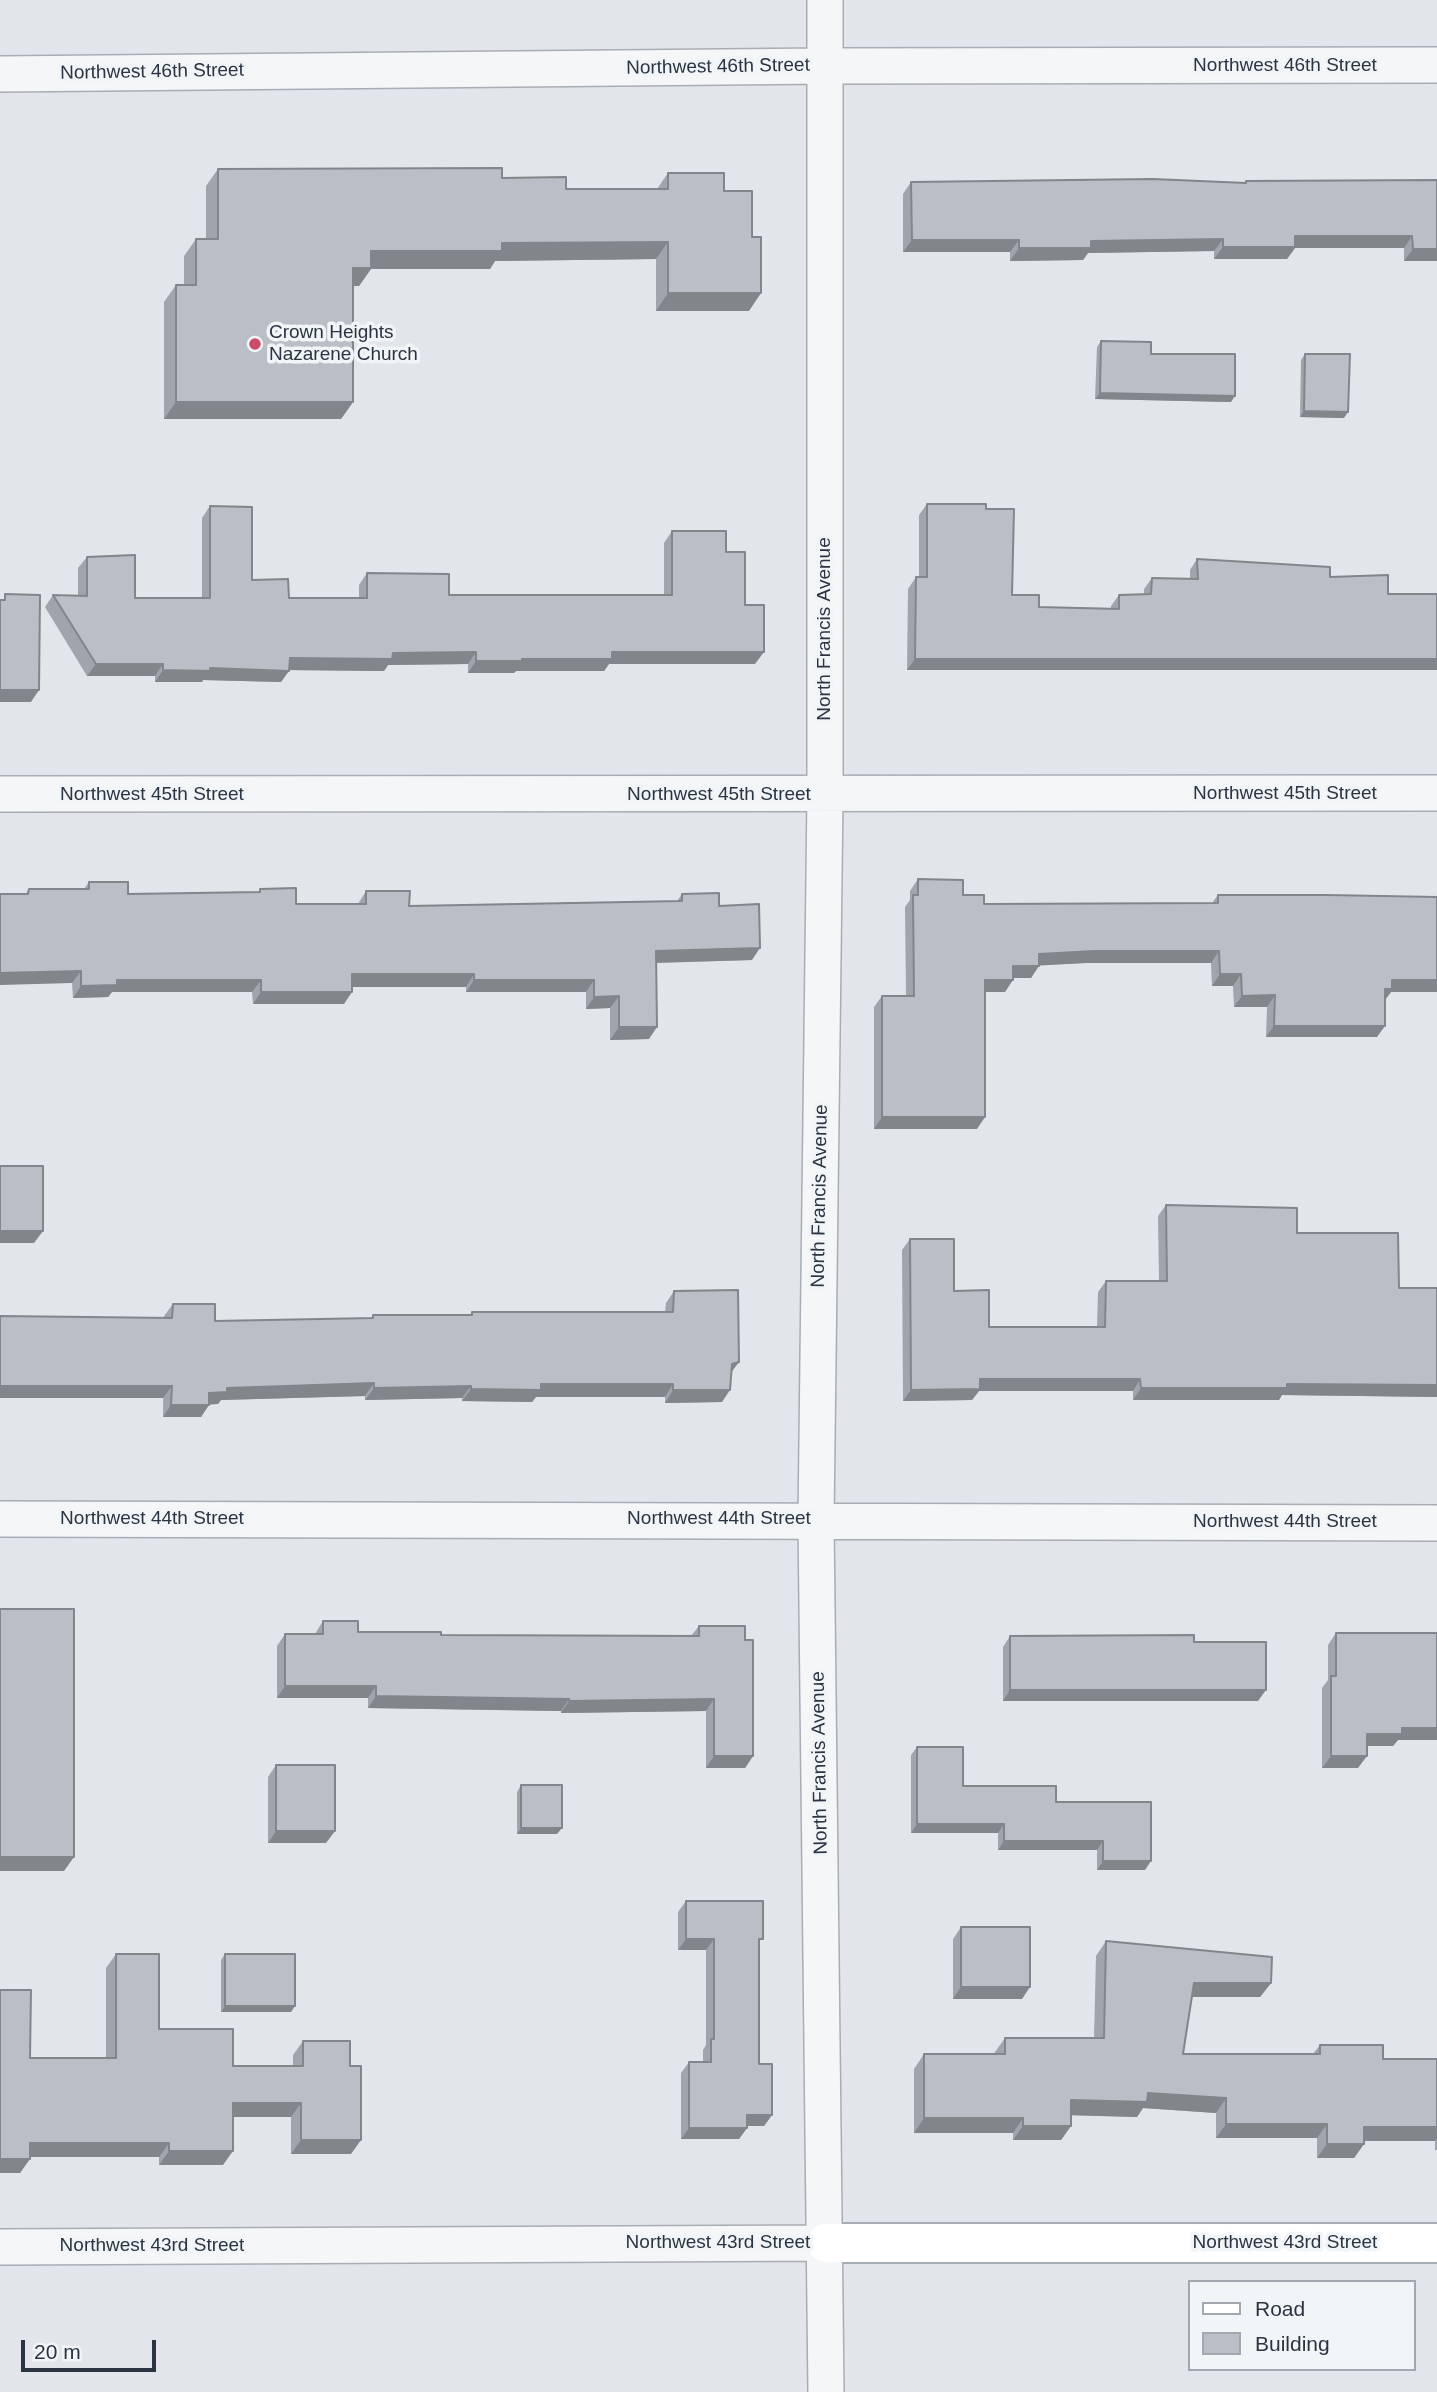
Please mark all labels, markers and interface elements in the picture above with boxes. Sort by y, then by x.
street label: Northwest 46th Street [626,54,810,80]
street label: Northwest 46th Street [1193,55,1377,77]
street label: Northwest 46th Street [60,59,244,85]
place label: Crown Heights Nazarene Church [269,322,418,366]
marker: Crown Heights Nazarene Church [247,336,263,352]
street label: North Francis Avenue [814,537,836,721]
street label: Northwest 45th Street [1193,783,1377,805]
street label: Northwest 45th Street [60,784,244,806]
street label: Northwest 45th Street [627,784,811,806]
street label: North Francis Avenue [807,1104,833,1288]
street label: Northwest 44th Street [60,1508,244,1530]
street label: Northwest 44th Street [627,1508,811,1530]
street label: Northwest 44th Street [1193,1511,1377,1533]
street label: North Francis Avenue [807,1671,833,1855]
street label: Northwest 43rd Street [626,2232,810,2254]
street label: Northwest 43rd Street [1193,2232,1377,2254]
street label: Northwest 43rd Street [60,2235,244,2257]
legend [1188,2280,1416,2371]
text: Road [1255,2297,1305,2320]
scale bar [24,2326,159,2370]
text: Building [1255,2332,1330,2355]
text: 20 m [34,2340,81,2363]

